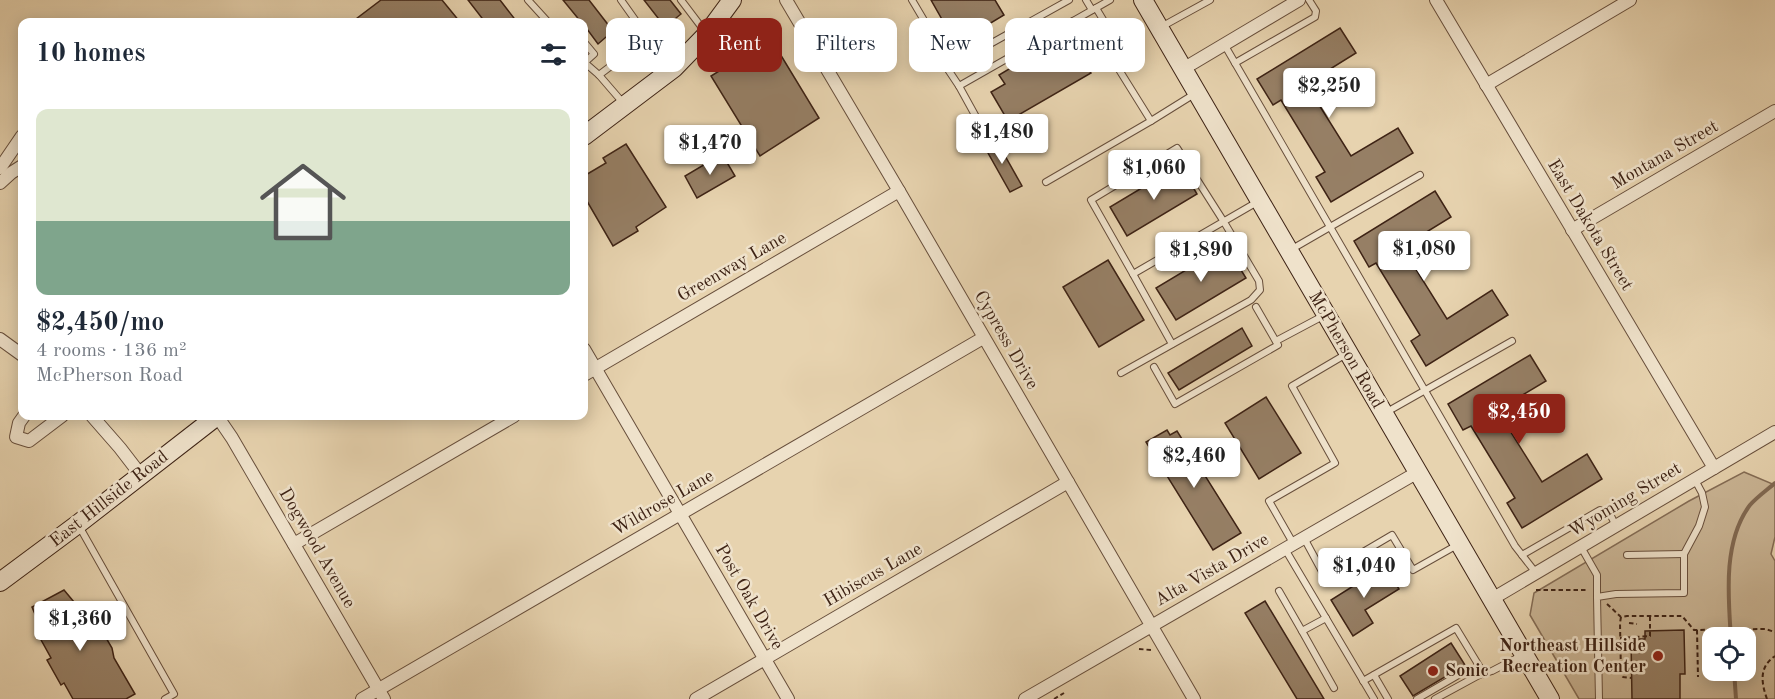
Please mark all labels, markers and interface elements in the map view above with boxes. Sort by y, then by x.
chip: Buy [606,18,685,72]
chip: Rent [697,18,782,72]
chip: Filters [794,18,897,72]
chip: New [909,18,993,72]
chip: Apartment [1005,18,1145,72]
icon: filters [537,38,570,71]
text: 10 homes [36,41,145,67]
pin: $2,250 [1280,68,1378,119]
text: $2,250 [1297,77,1361,97]
pin: $1,480 [953,114,1051,165]
street label: Montana Street [1608,117,1722,193]
text: $1,480 [970,123,1034,143]
pin: $1,470 [661,125,759,176]
text: $1,470 [678,134,742,154]
icon: home [249,148,357,256]
pin: $1,060 [1105,150,1203,201]
street label: East Dakota Street [1544,156,1636,294]
text: $1,060 [1122,159,1186,179]
street label: Greenway Lane [675,229,789,305]
pin: $1,080 [1375,231,1473,282]
pin: $1,890 [1152,232,1250,283]
text: $1,080 [1392,240,1456,260]
text: $1,890 [1169,241,1233,261]
street label: Cypress Drive [971,288,1041,392]
street label: McPherson Road [1305,288,1387,412]
text: $2,450/mo [36,310,164,336]
text: 4 rooms · 136 m² [36,341,186,361]
text: McPherson Road [36,366,183,386]
pin: $2,450 [1470,394,1568,445]
text: $2,450 [1487,403,1551,423]
pin: $2,460 [1145,438,1243,489]
street label: East Hillside Road [46,447,172,551]
text: $2,460 [1162,447,1226,467]
street label: Wyoming Street [1565,459,1685,541]
street label: Wildrose Lane [609,467,717,539]
street label: Dogwood Avenue [275,485,359,611]
street label: Alta Vista Drive [1152,530,1272,610]
street label: Hibiscus Lane [821,540,925,610]
street label: Post Oak Drive [712,541,786,653]
pin: $1,040 [1315,548,1413,599]
text: $1,040 [1332,557,1396,577]
pin: $1,360 [31,601,129,652]
text: $1,360 [48,610,112,630]
map controls [1702,627,1756,681]
button: locate [1702,627,1756,681]
place label: Northeast Hillside Recreation Center [1499,637,1646,676]
marker: Northeast Hillside Recreation Center [1651,649,1665,663]
place label: Sonic [1445,662,1489,680]
marker: Sonic [1426,664,1440,678]

